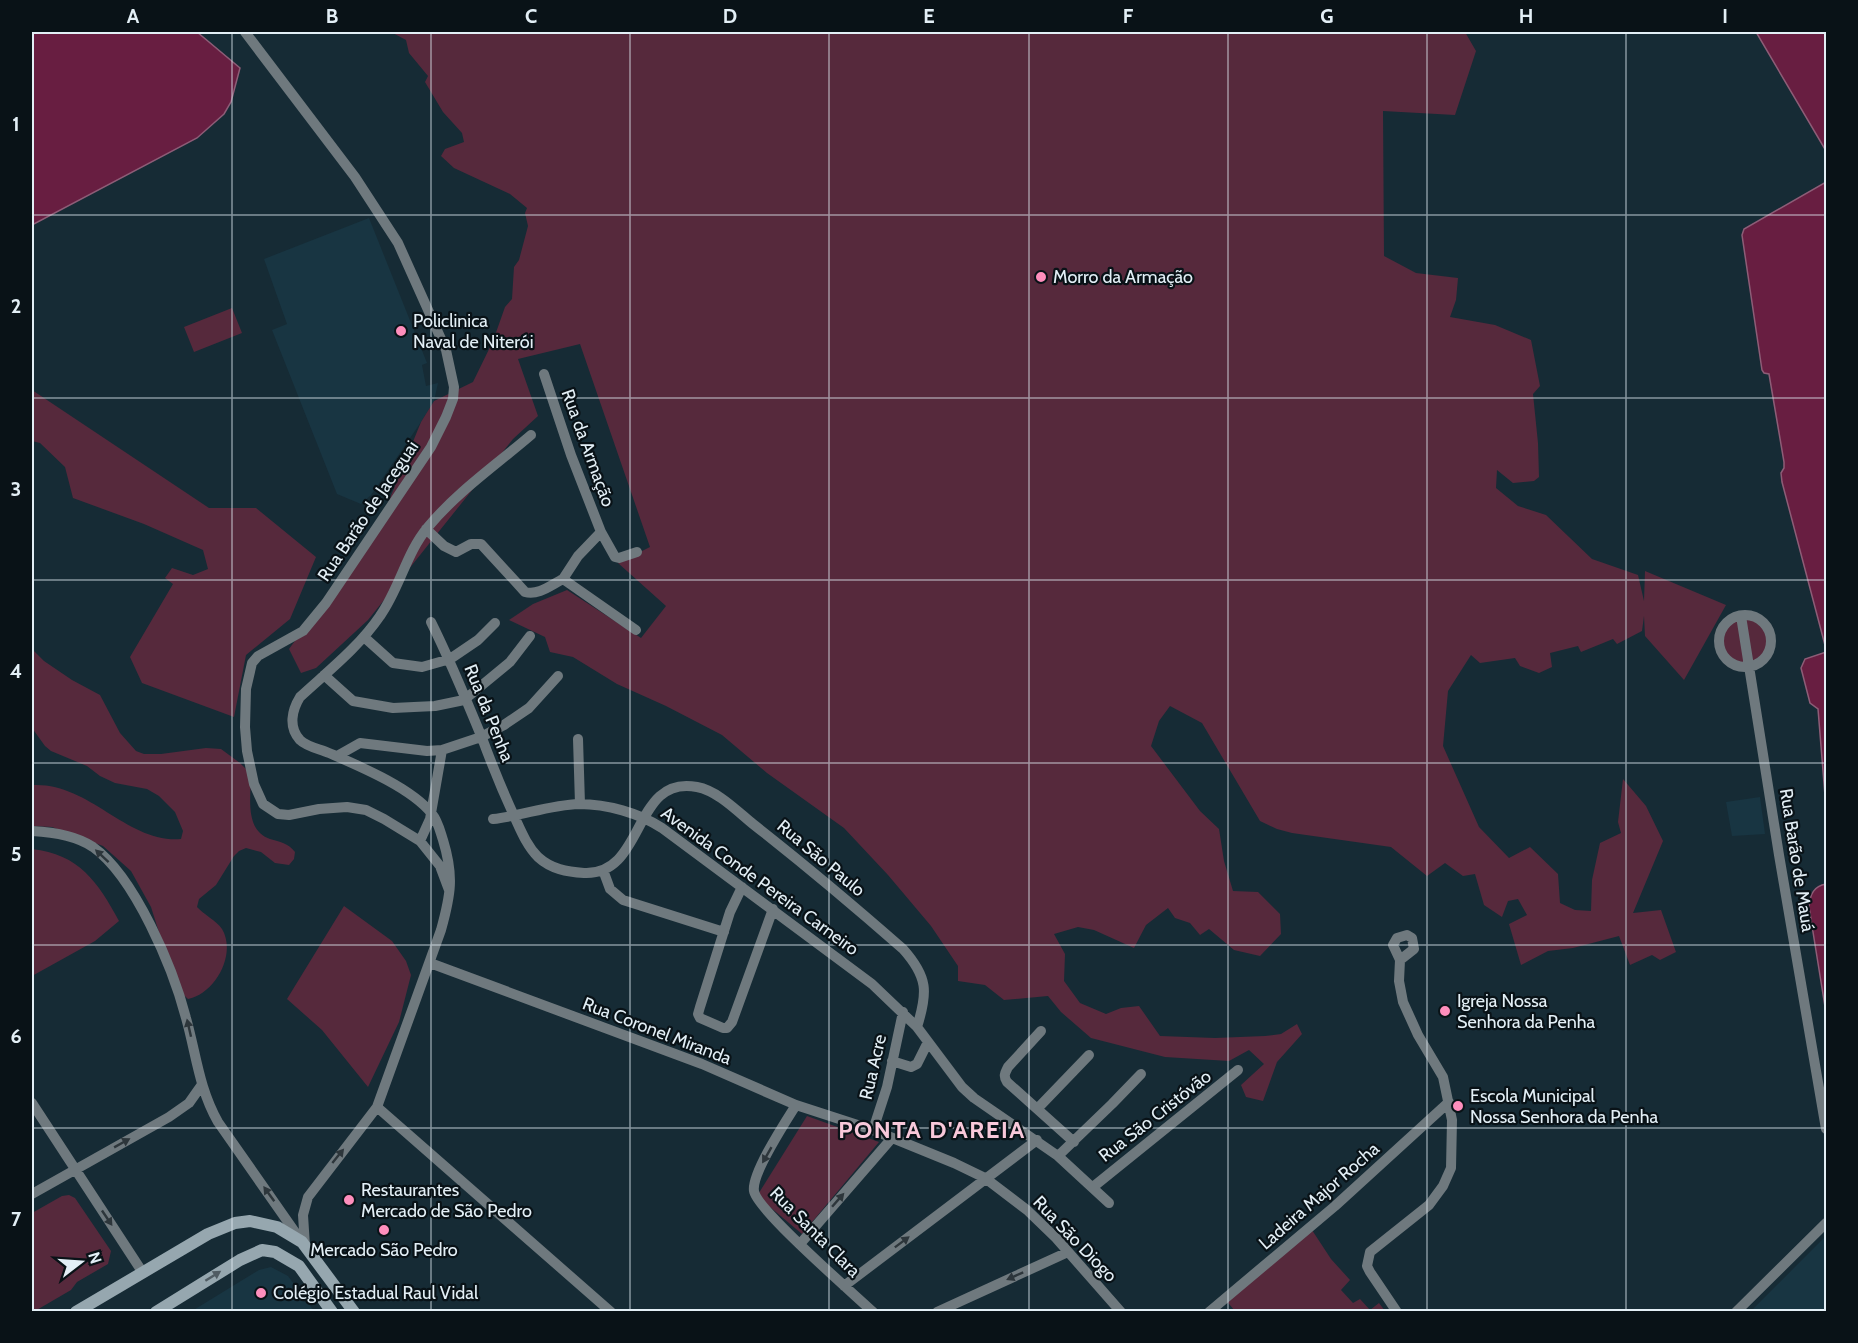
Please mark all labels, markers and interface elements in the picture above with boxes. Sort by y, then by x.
text: A [127,4,140,28]
text: B [326,4,338,28]
text: C [525,4,537,28]
text: D [723,4,737,28]
text: E [923,4,935,28]
text: F [1123,4,1134,28]
text: G [1320,4,1334,28]
text: H [1519,4,1533,28]
text: I [1722,4,1728,28]
text: 1 [12,112,20,136]
place label: Morro da Armação [1053,266,1193,288]
marker: Morro da Armação [1034,270,1048,284]
text: 2 [11,294,21,318]
place label: Policlinica Naval de Niterói [413,310,533,353]
marker: Policlinica Naval de Niterói [394,324,408,338]
street label: Rua da Armação [557,386,619,510]
street label: Rua Barão de Jaceguai [313,437,423,585]
text: 3 [11,477,21,501]
text: 4 [10,659,22,683]
street label: Rua da Penha [459,661,519,765]
street label: Rua Barão de Mauá [1775,787,1819,934]
street label: Avenida Conde Pereira Carneiro [657,802,863,960]
street label: Rua São Paulo [773,815,870,901]
text: 5 [11,842,21,866]
one-way arrow [95,849,110,863]
place label: Igreja Nossa Senhora da Penha [1457,990,1595,1033]
street label: Rua Coronel Miranda [580,992,735,1070]
marker: Igreja Nossa Senhora da Penha [1438,1004,1452,1018]
one-way arrow [183,1019,193,1038]
text: 6 [10,1024,22,1048]
street label: Rua Acre [855,1032,891,1102]
street label: Rua São Cristóvão [1094,1065,1216,1167]
place label: Escola Municipal Nossa Senhora da Penha [1470,1085,1658,1128]
marker: Escola Municipal Nossa Senhora da Penha [1451,1099,1465,1113]
district label: PONTA D'AREIA [838,1115,1026,1144]
street label: Ladeira Major Rocha [1254,1137,1384,1254]
one-way arrow [114,1138,131,1148]
one-way arrow [762,1147,772,1164]
one-way arrow [332,1148,345,1164]
place label: Restaurantes Mercado de São Pedro [361,1179,532,1222]
street label: Rua Santa Clara [765,1182,865,1282]
one-way arrow [263,1186,275,1202]
street label: Rua São Diogo [1028,1191,1122,1287]
one-way arrow [831,1192,845,1207]
marker: Restaurantes Mercado de São Pedro [342,1193,356,1207]
text: 7 [11,1207,22,1231]
one-way arrow [102,1210,113,1226]
marker: Mercado São Pedro [377,1223,391,1237]
north arrow [51,1232,111,1292]
one-way arrow [894,1236,909,1248]
place label: Mercado São Pedro [310,1239,458,1261]
text: N [84,1250,106,1266]
one-way arrow [205,1271,221,1282]
one-way arrow [1006,1272,1023,1281]
place label: Colégio Estadual Raul Vidal [273,1282,479,1304]
marker: Colégio Estadual Raul Vidal [254,1286,268,1300]

